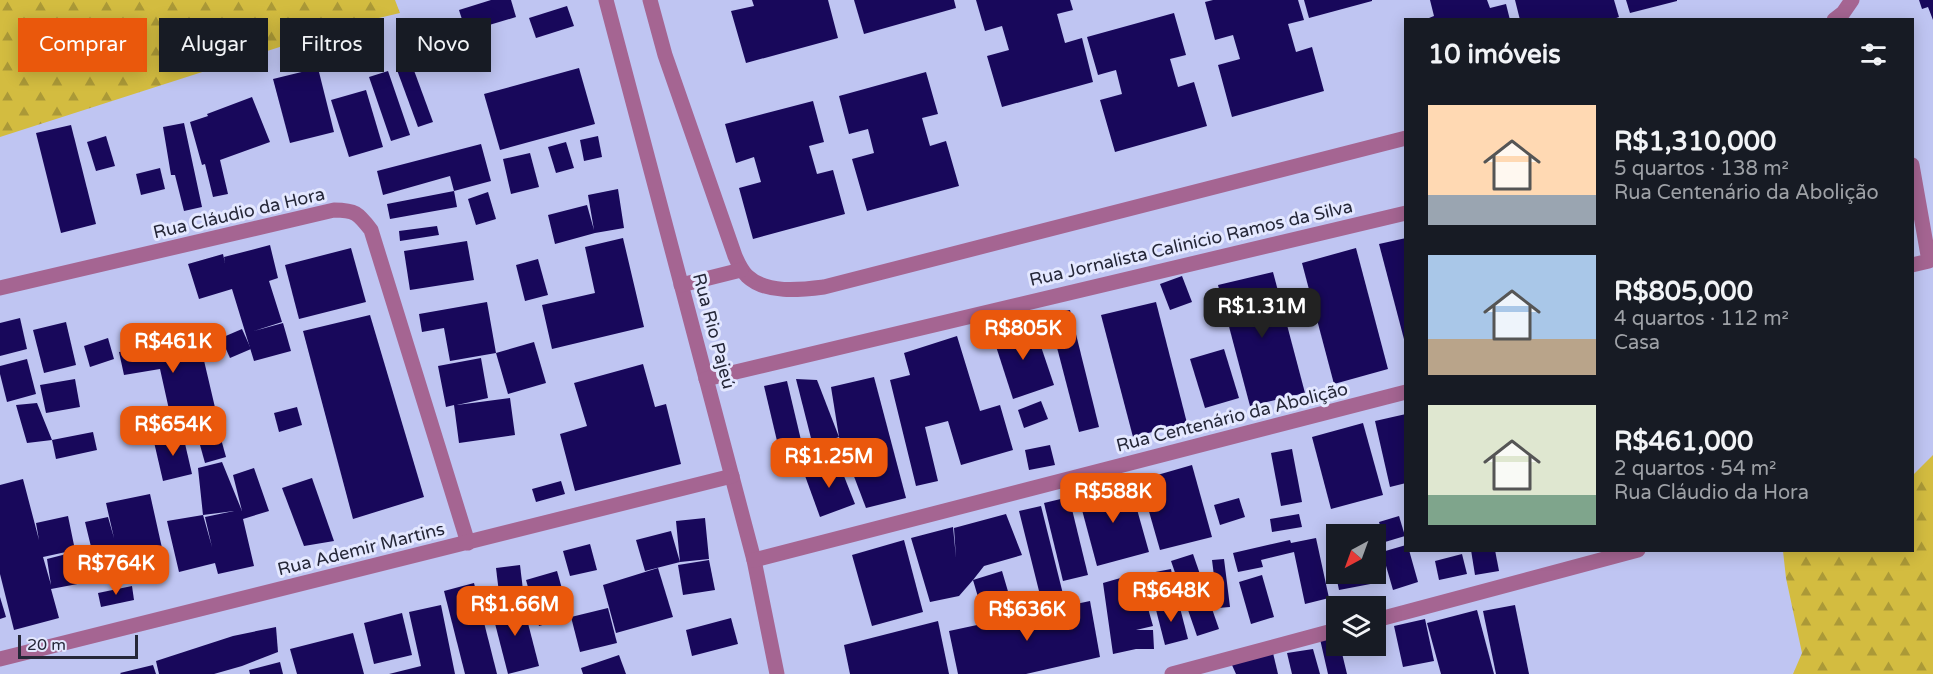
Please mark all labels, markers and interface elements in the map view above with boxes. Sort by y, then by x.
chip: Comprar [18,18,147,72]
chip: Alugar [159,18,268,72]
chip: Filtros [280,18,384,72]
chip: Novo [396,18,491,72]
icon: filters [1857,38,1890,71]
text: 10 imóveis [1428,39,1561,70]
text: R$1,310,000 [1614,126,1776,157]
icon: home [1476,129,1548,201]
text: 5 quartos · 138 m² [1614,157,1789,181]
text: Rua Centenário da Abolição [1614,181,1879,205]
street label: Rua Cláudio da Hora [151,183,327,243]
street label: Rua Jornalista Calinício Ramos da Silva [1027,195,1355,291]
street label: Rua Rio Pajeú [688,271,740,391]
text: R$805,000 [1614,276,1753,307]
icon: home [1476,279,1548,351]
pin: R$1.31M [1207,288,1317,339]
text: R$1.31M [1218,295,1306,319]
text: 4 quartos · 112 m² [1614,307,1789,331]
pin: R$805K [974,310,1072,361]
text: R$805K [984,317,1062,341]
pin: R$461K [124,323,222,374]
text: R$461K [134,330,212,354]
text: Casa [1614,331,1660,355]
street label: Rua Centenário da Abolição [1114,378,1350,456]
pin: R$654K [124,406,222,457]
text: R$654K [134,413,212,437]
text: R$461,000 [1614,426,1753,457]
icon: home [1476,429,1548,501]
pin: R$1.25M [774,438,884,489]
text: R$1.25M [785,445,873,469]
text: 2 quartos · 54 m² [1614,457,1776,481]
pin: R$588K [1064,473,1162,524]
text: R$588K [1074,480,1152,504]
text: Rua Cláudio da Hora [1614,481,1809,505]
street label: Rua Ademir Martins [275,518,447,580]
north arrow [1326,524,1386,584]
map controls [1326,524,1386,656]
pin: R$764K [67,545,165,596]
text: R$764K [77,552,155,576]
pin: R$648K [1122,572,1220,623]
text: R$648K [1132,579,1210,603]
pin: R$1.66M [460,586,570,637]
pin: R$636K [978,591,1076,642]
text: R$1.66M [471,593,559,617]
button: layers [1326,596,1386,656]
text: R$636K [988,598,1066,622]
scale bar [18,632,138,660]
text: 20 m [27,635,66,655]

